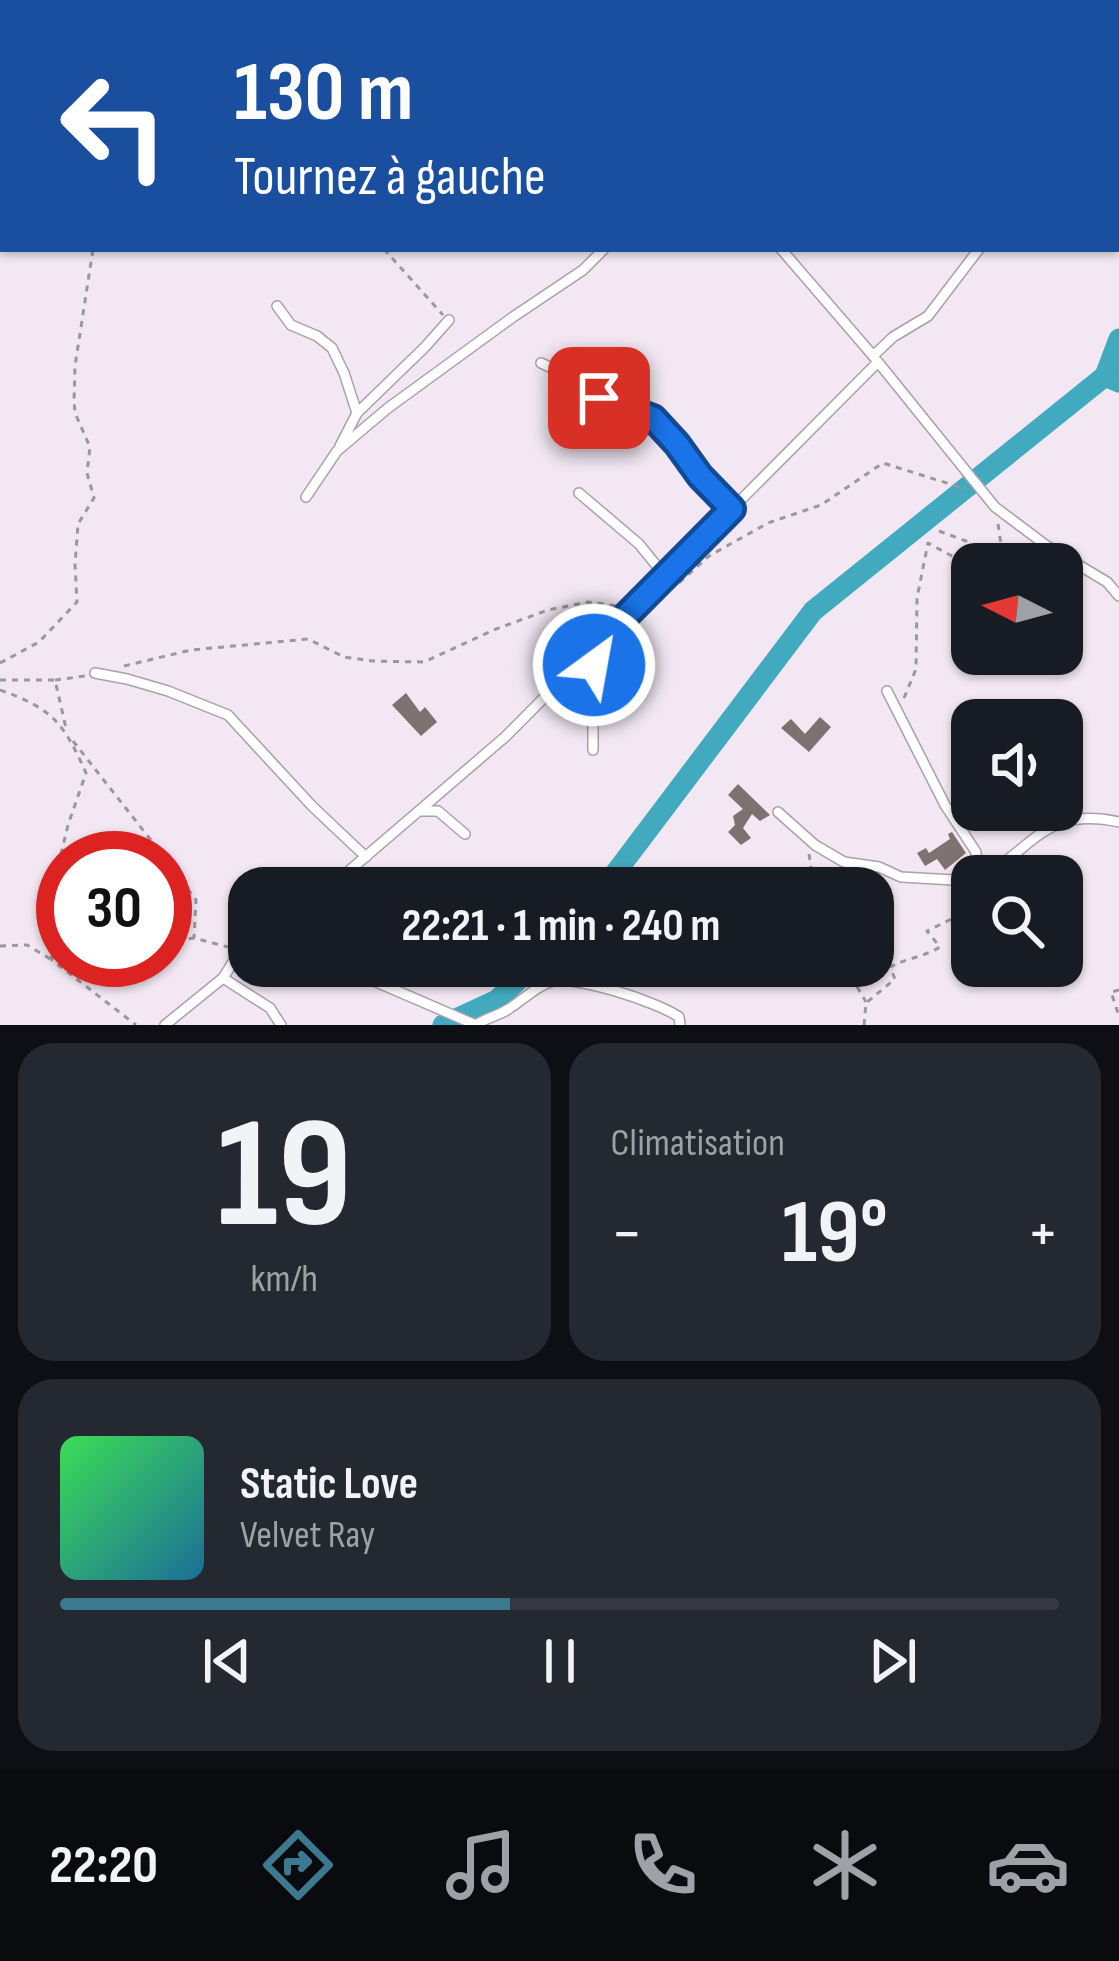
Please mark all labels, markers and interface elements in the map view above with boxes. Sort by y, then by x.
text: 130 m [234,43,413,144]
icon: left [36,48,192,204]
text: Tournez à gauche [234,145,546,210]
pin [548,347,650,449]
icon: arrive [566,365,632,431]
north arrow [951,543,1083,675]
map controls [951,543,1083,987]
position arrow [531,602,657,728]
button: sound [951,699,1083,831]
speed limit sign: 30 [36,831,192,987]
button: search [951,855,1083,987]
text: 22:21 · 1 min · 240 m [402,899,720,954]
text: 19 [217,1084,352,1271]
text: Climatisation [611,1120,785,1167]
text: 19° [782,1180,888,1288]
text: − [611,1195,643,1274]
text: + [1027,1195,1059,1274]
text: km/h [251,1256,318,1303]
text: Static Love [240,1457,418,1512]
text: Velvet Ray [240,1512,375,1559]
icon: previous [194,1628,260,1694]
icon: pause [527,1628,593,1694]
icon: next [860,1628,926,1694]
icon: directions [256,1823,340,1907]
icon: music [439,1823,523,1907]
icon: phone [621,1823,705,1907]
icon: climate [803,1823,887,1907]
icon: car [986,1823,1070,1907]
text: 22:20 [49,1833,158,1898]

